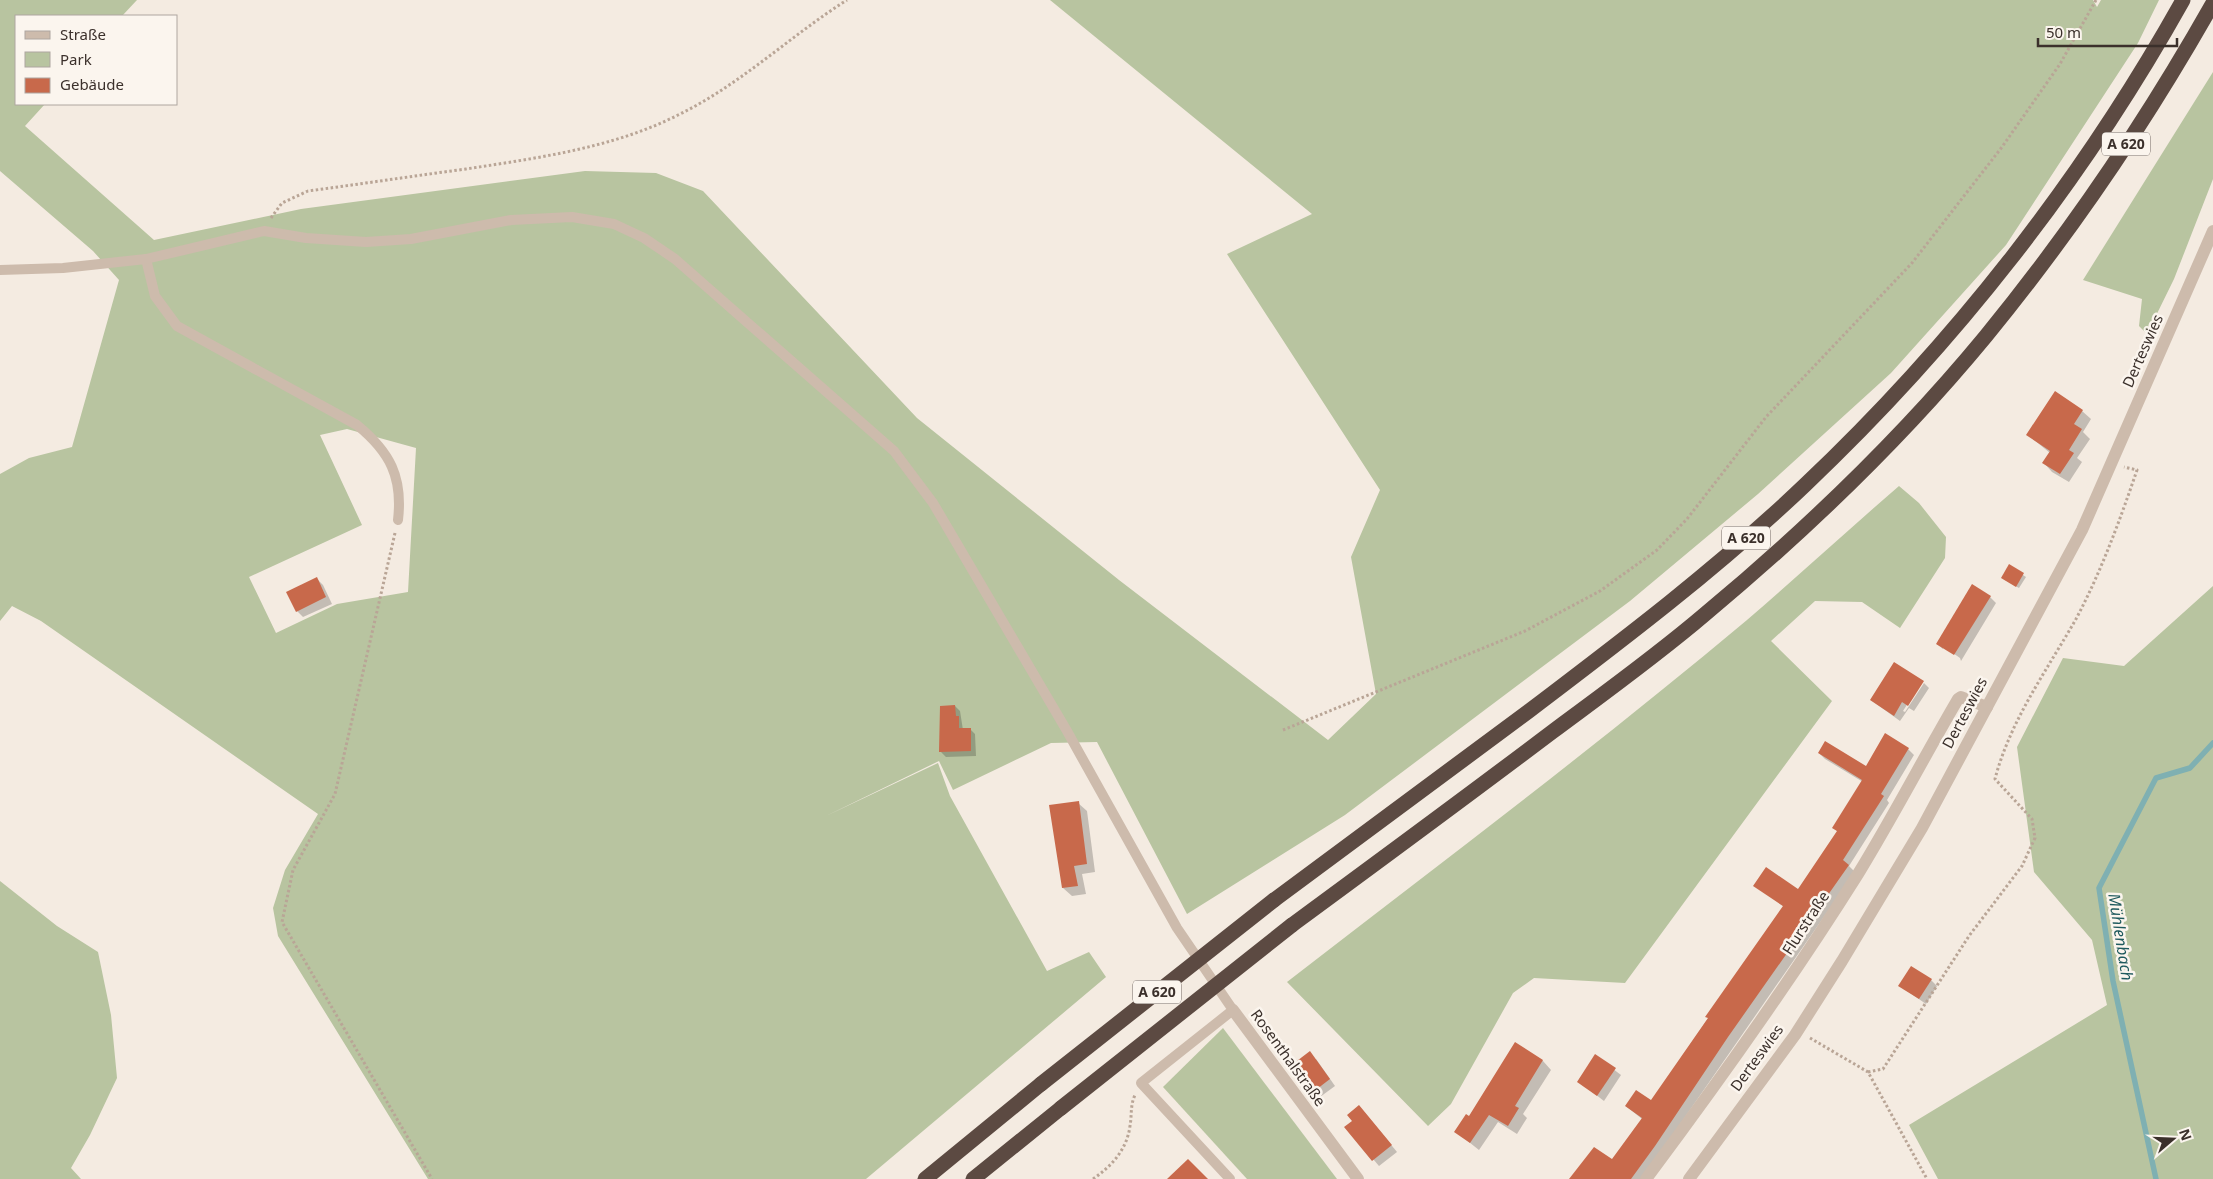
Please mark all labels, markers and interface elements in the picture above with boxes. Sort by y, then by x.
legend [15,15,178,105]
scale bar [2038,15,2177,47]
text: 50 m [2046,22,2081,42]
text: Straße [60,24,106,44]
text: Park [60,49,92,69]
text: Gebäude [60,74,124,94]
road number: A 620 [2102,132,2150,156]
street label: Derteswies [2117,311,2167,390]
road number: A 620 [1722,526,1770,550]
street label: Derteswies [1937,673,1991,752]
street label: Flurstraße [1777,887,1833,958]
water label: Mühlenbach [2103,892,2139,982]
road number: A 620 [1133,980,1181,1004]
street label: Rosenthalstraße [1247,1005,1331,1110]
street label: Derteswies [1725,1020,1787,1095]
north arrow [2148,1114,2198,1164]
text: N [2175,1126,2197,1143]

